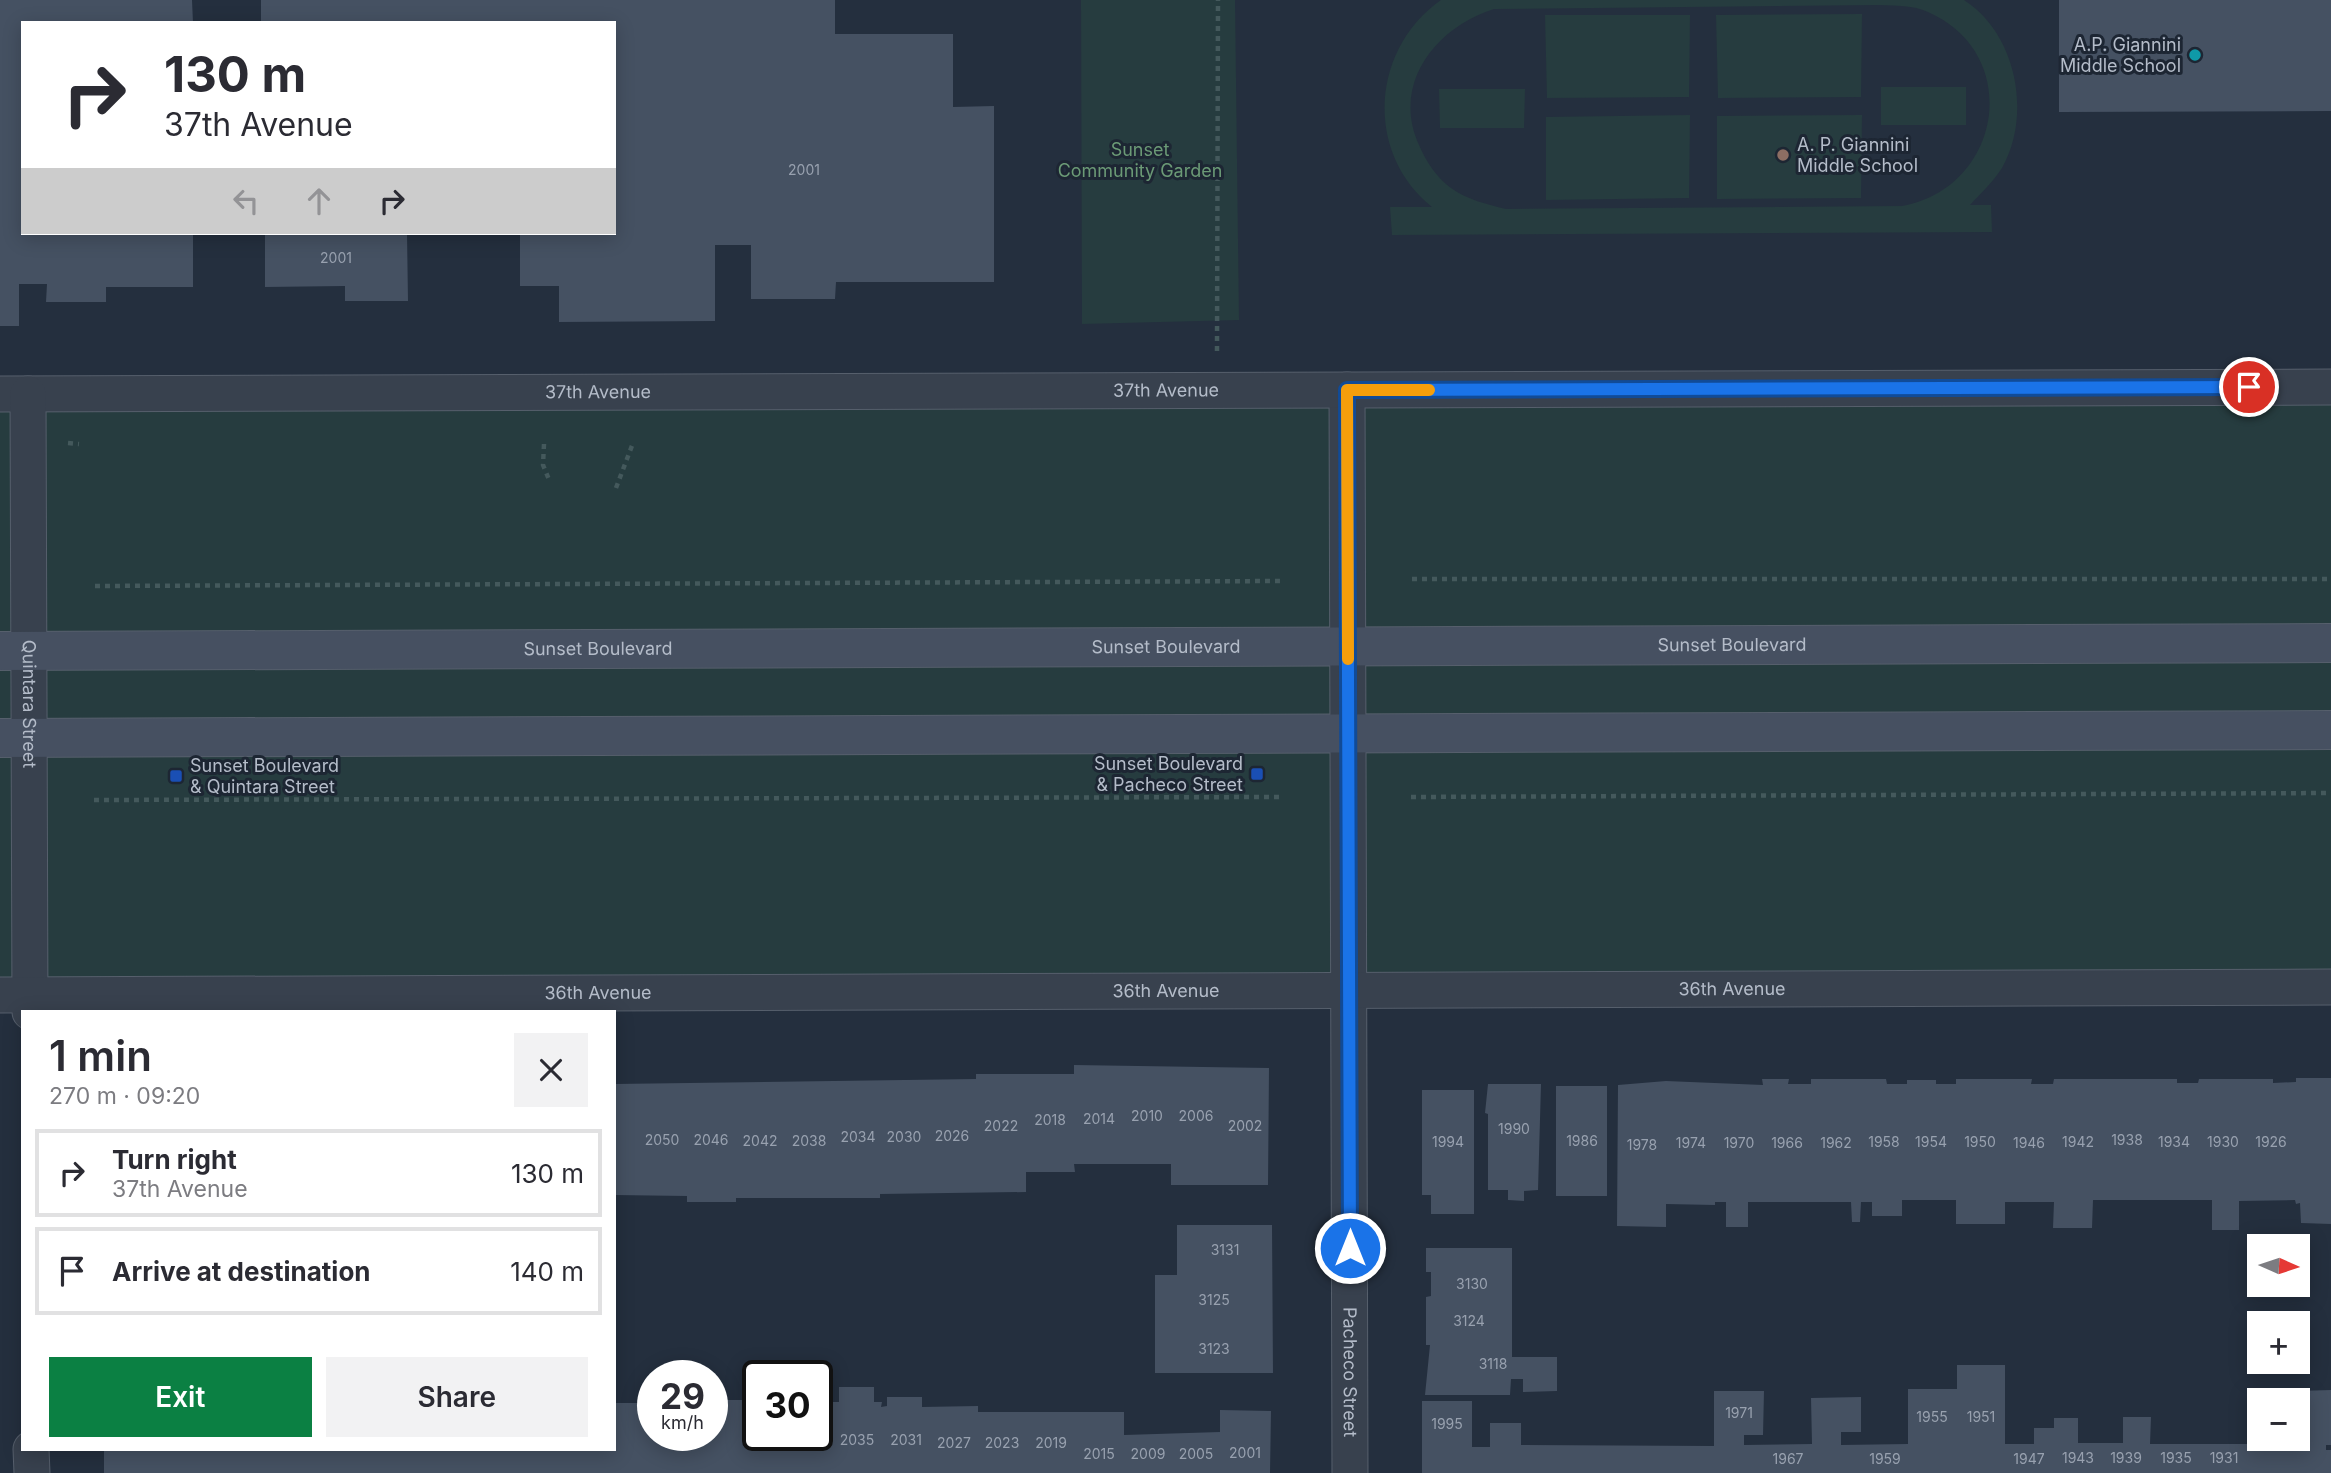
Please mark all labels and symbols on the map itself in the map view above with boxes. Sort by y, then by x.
place label: A.P. Giannini Middle School [2060,34,2181,76]
marker: A.P. Giannini Middle School [2187,47,2203,63]
place label: A. P. Giannini Middle School [1797,134,1918,176]
park label: Sunset Community Garden [1058,139,1222,181]
marker: A. P. Giannini Middle School [1775,147,1791,163]
house number: 2001 [788,161,820,178]
house number: 2001 [320,249,352,266]
pin [2219,357,2279,417]
street label: 37th Avenue [1113,379,1219,401]
street label: 37th Avenue [545,381,651,402]
street label: Sunset Boulevard [1657,634,1807,655]
street label: Sunset Boulevard [1091,636,1241,657]
street label: Sunset Boulevard [523,638,673,659]
street label: Quintara Street [19,640,40,768]
place label: Sunset Boulevard & Pacheco Street [1094,753,1243,795]
place label: Sunset Boulevard & Quintara Street [190,755,339,797]
marker: Sunset Boulevard & Pacheco Street [1249,766,1265,782]
marker: Sunset Boulevard & Quintara Street [168,768,184,784]
street label: 36th Avenue [1678,978,1786,999]
street label: 36th Avenue [1112,980,1220,1001]
street label: 36th Avenue [544,982,652,1003]
house number: 2010 [1131,1107,1163,1124]
house number: 2006 [1179,1107,1213,1124]
house number: 2014 [1083,1110,1115,1127]
house number: 2018 [1034,1111,1066,1128]
house number: 2022 [984,1117,1018,1134]
house number: 2002 [1228,1117,1262,1134]
house number: 1990 [1498,1120,1530,1137]
house number: 2026 [935,1127,969,1144]
house number: 2034 [840,1128,876,1145]
house number: 2030 [887,1128,921,1145]
house number: 2050 [645,1131,679,1148]
house number: 2046 [693,1131,729,1148]
house number: 1938 [2111,1131,2143,1148]
house number: 2042 [743,1132,777,1149]
house number: 2038 [792,1132,826,1149]
house number: 1986 [1566,1132,1598,1149]
house number: 1994 [1432,1133,1464,1150]
house number: 1958 [1868,1133,1900,1150]
house number: 1954 [1915,1133,1947,1150]
house number: 1950 [1964,1133,1996,1150]
house number: 1942 [2062,1133,2094,1150]
house number: 1934 [2158,1133,2190,1150]
house number: 1930 [2207,1133,2239,1150]
house number: 1926 [2255,1133,2287,1150]
house number: 1974 [1676,1134,1706,1151]
house number: 1970 [1724,1134,1754,1151]
house number: 1966 [1771,1134,1803,1151]
house number: 1962 [1820,1134,1852,1151]
house number: 1946 [2013,1134,2045,1151]
house number: 1978 [1627,1136,1657,1153]
position arrow [1313,1211,1387,1285]
north arrow [2247,1234,2310,1297]
house number: 3131 [1211,1241,1239,1258]
house number: 3130 [1456,1275,1488,1292]
house number: 3125 [1198,1291,1230,1308]
street label: Pacheco Street [1340,1307,1361,1437]
house number: 3124 [1453,1312,1485,1329]
house number: 3123 [1198,1340,1230,1357]
house number: 3118 [1479,1355,1507,1372]
speed limit sign: 30 [742,1360,833,1451]
house number: 1971 [1725,1404,1753,1421]
house number: 1955 [1916,1408,1948,1425]
house number: 1951 [1967,1408,1995,1425]
house number: 1995 [1431,1415,1463,1432]
house number: 2035 [840,1431,874,1448]
house number: 2031 [890,1431,922,1448]
house number: 2027 [937,1434,971,1451]
house number: 2023 [985,1434,1019,1451]
house number: 2019 [1035,1434,1067,1451]
house number: 2001 [1229,1444,1261,1461]
house number: 2015 [1083,1445,1115,1462]
house number: 2009 [1131,1445,1165,1462]
house number: 2005 [1179,1445,1213,1462]
house number: 1943 [2062,1449,2094,1466]
house number: 1939 [2110,1449,2142,1466]
house number: 1935 [2160,1449,2192,1466]
house number: 1931 [2210,1449,2238,1466]
house number: 1967 [1773,1450,1804,1467]
house number: 1959 [1869,1450,1901,1467]
house number: 1947 [2013,1450,2045,1467]

